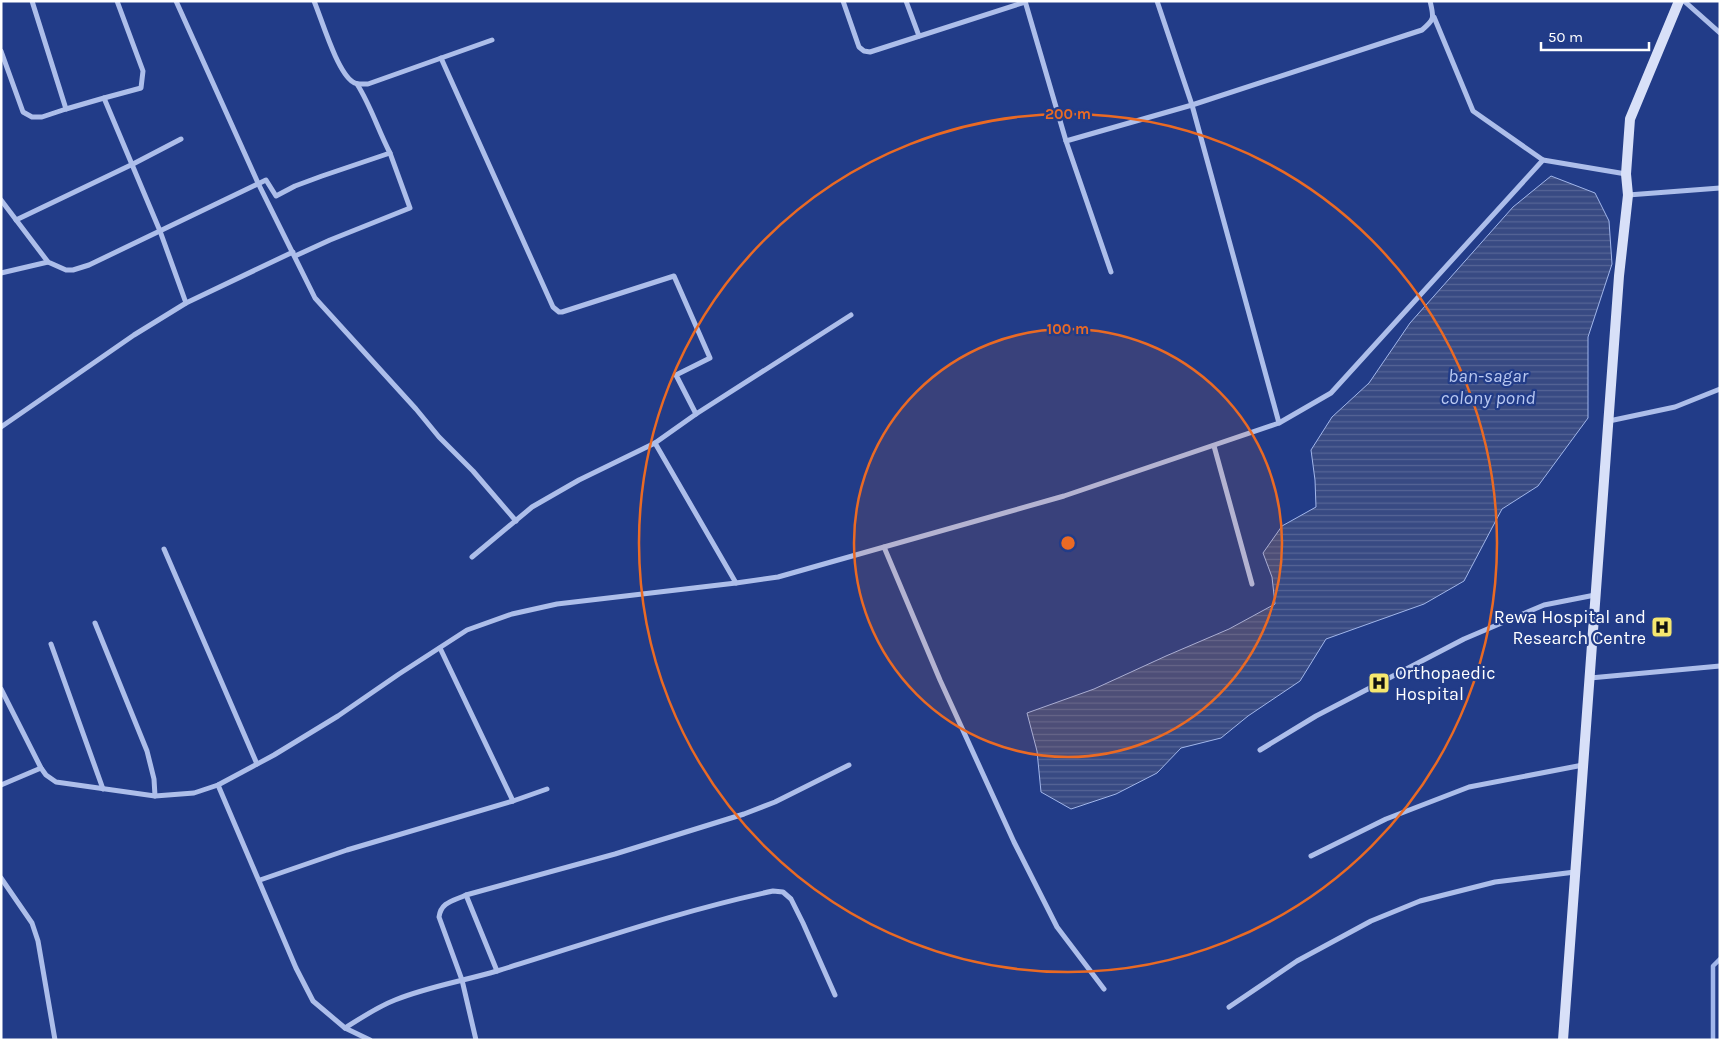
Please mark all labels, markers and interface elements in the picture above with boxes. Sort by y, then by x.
scale bar [1541,20,1648,52]
text: 50 m [1548,28,1583,46]
text: 200 m [1045,105,1091,123]
text: 100 m [1047,320,1089,338]
water label: ban-sagar colony pond [1441,365,1535,409]
centre of rings [1059,534,1077,552]
place label: Rewa Hospital and Research Centre [1494,606,1646,649]
hospital icon: Rewa Hospital and Research Centre [1650,615,1674,639]
place label: Orthopaedic Hospital [1395,662,1496,705]
hospital icon: Orthopaedic Hospital [1367,671,1391,695]

